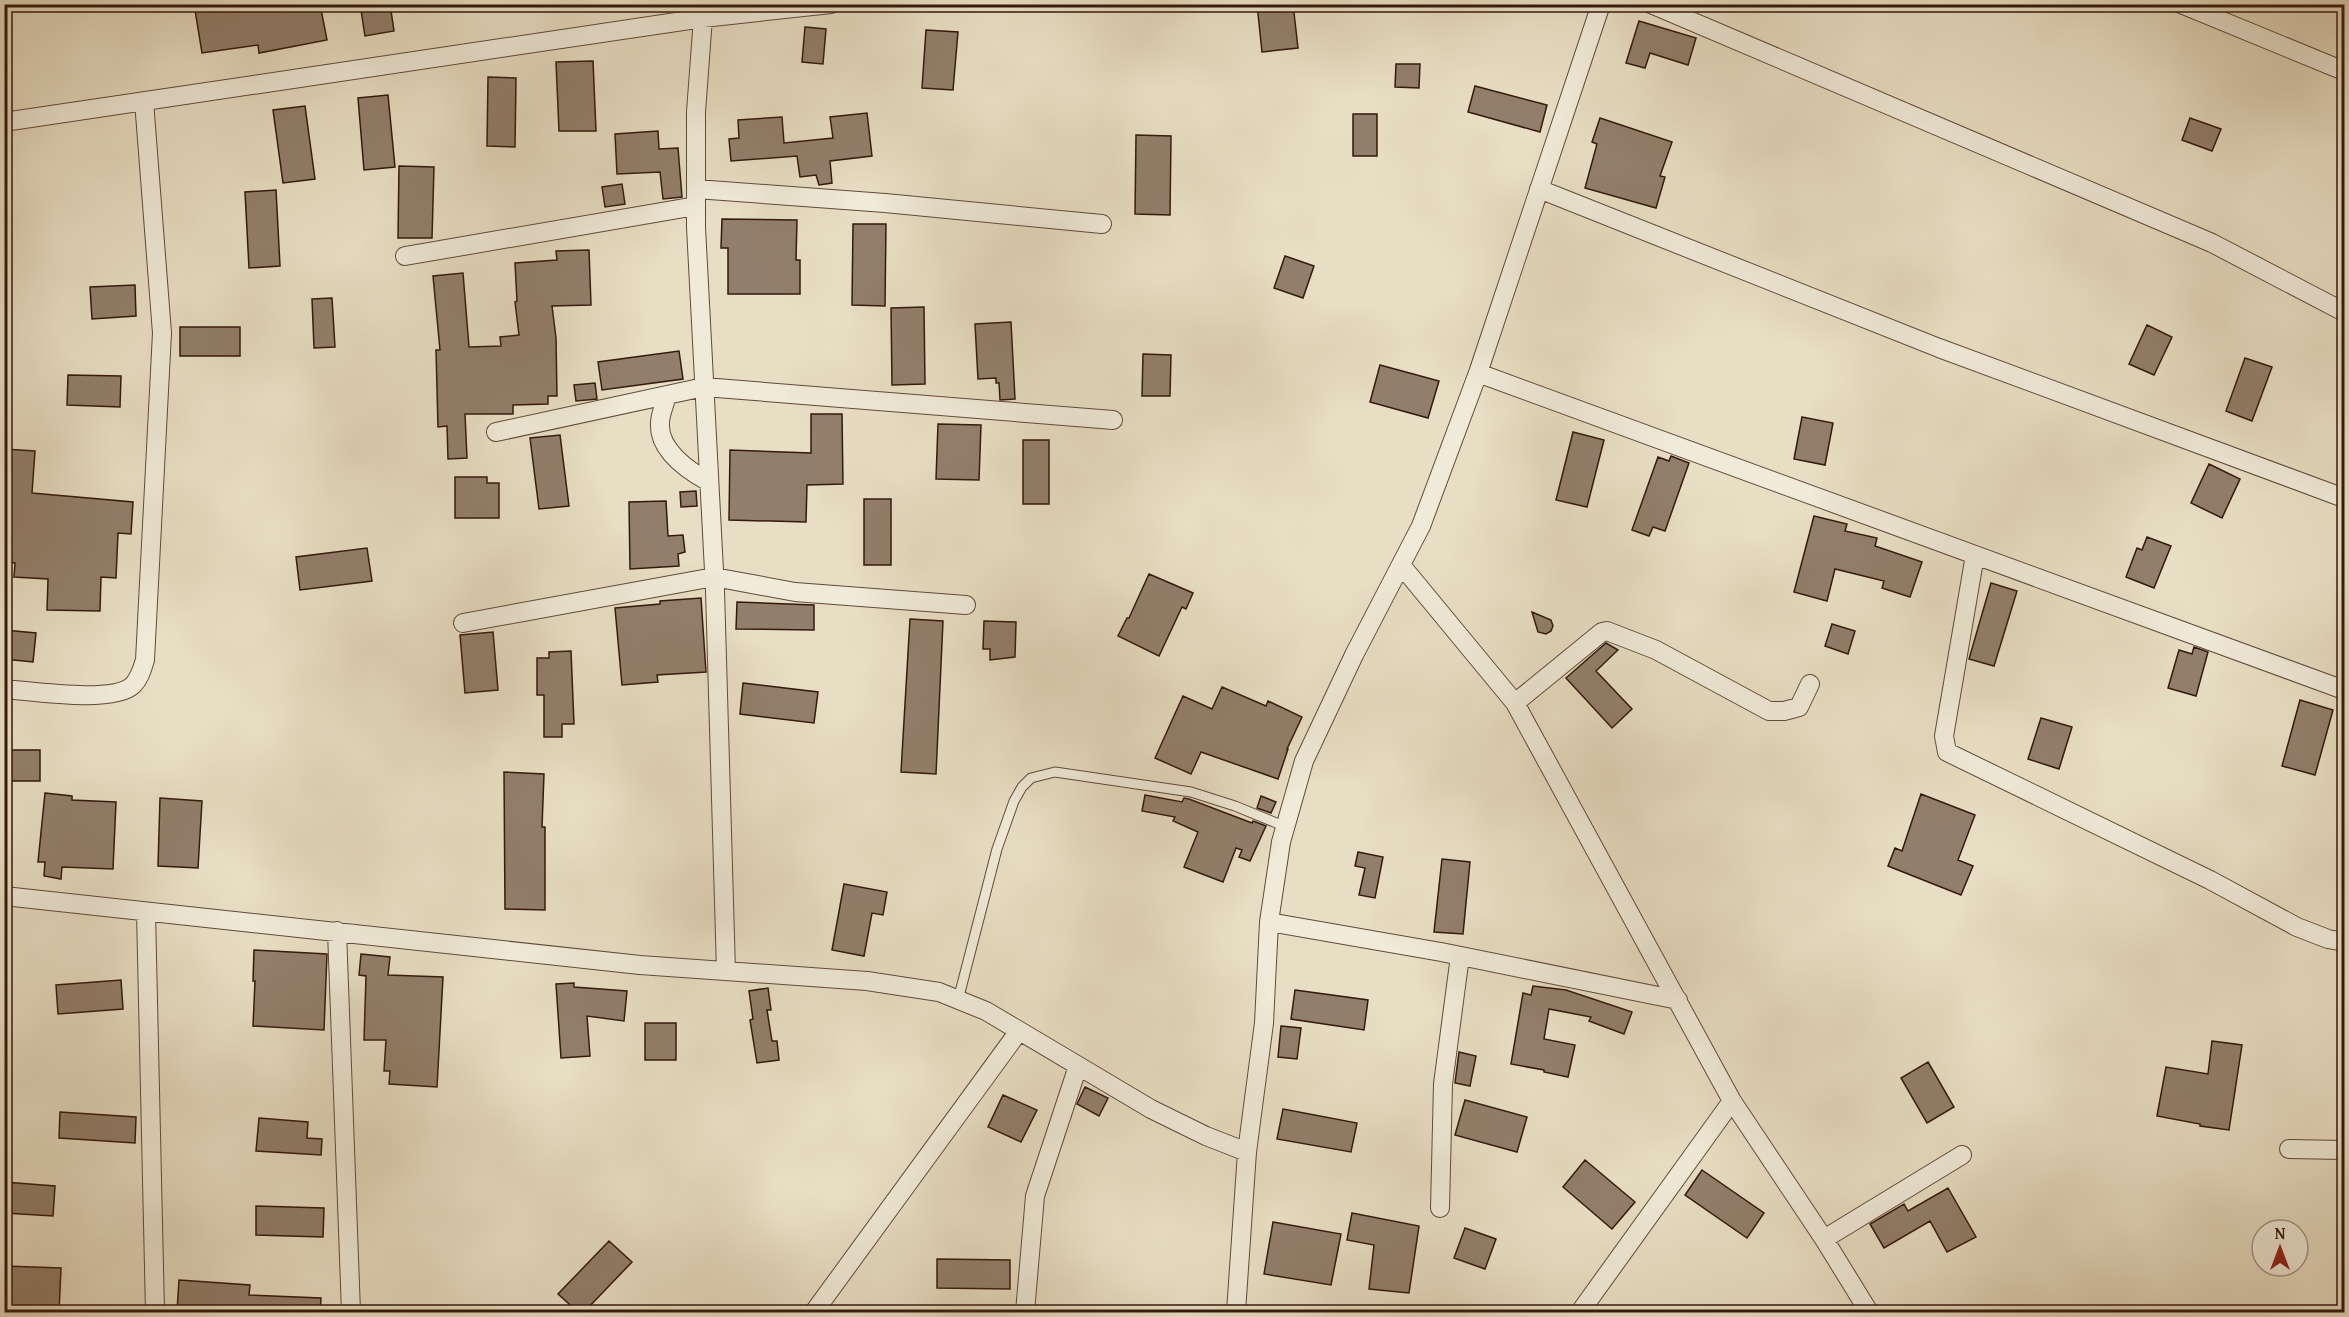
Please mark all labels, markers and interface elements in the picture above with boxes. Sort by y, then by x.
north arrow [2250,1218,2310,1278]
text: N [2275,1221,2286,1245]

